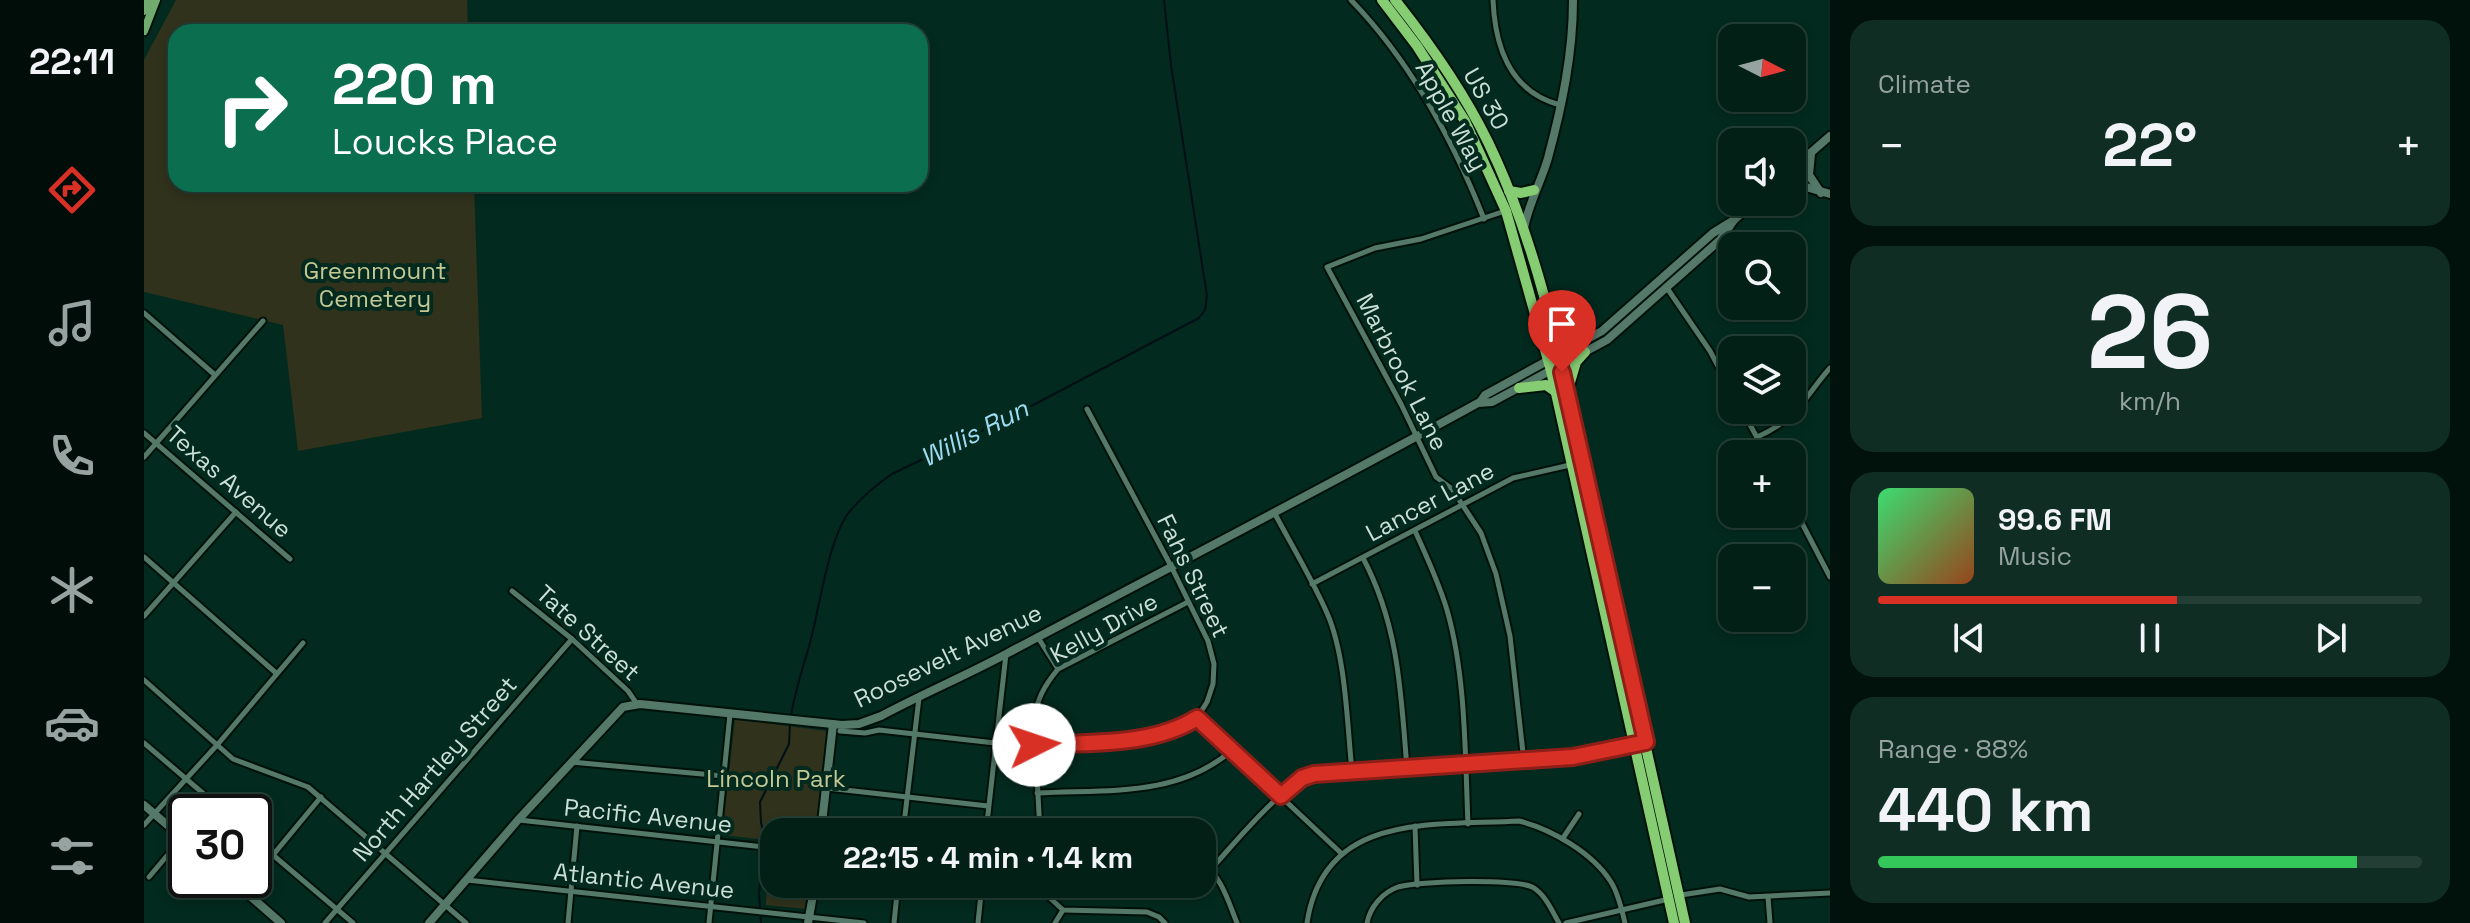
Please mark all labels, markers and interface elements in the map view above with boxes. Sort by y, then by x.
north arrow [1718,24,1806,112]
map controls [1718,24,1806,632]
text: 22:11 [29,39,115,85]
text: 220 m [332,49,497,120]
street label: Apple Way [1409,55,1494,176]
icon: right [200,56,304,160]
street label: US 30 [1456,62,1517,135]
text: Climate [1878,67,1971,101]
text: 22° [2103,107,2197,184]
text: − [1878,118,1905,174]
text: + [2395,118,2422,174]
text: Loucks Place [332,119,558,165]
button: sound [1718,128,1806,216]
icon: directions [44,162,100,218]
button: search [1718,232,1806,320]
park label: Greenmount Cemetery [303,255,447,314]
text: 26 [2087,266,2213,398]
street label: Marbrook Lane [1350,288,1455,456]
pin [1528,290,1596,372]
icon: music [44,295,100,351]
icon: arrive [1540,302,1584,346]
button: layers [1718,336,1806,424]
text: km/h [2119,384,2181,418]
water label: Willis Run [914,391,1035,475]
street label: Texas Avenue [160,419,298,545]
icon: phone [44,428,100,484]
button: + [1718,440,1806,528]
street label: Lancer Lane [1360,455,1499,548]
text: 99.6 FM [1998,500,2112,539]
street label: Fahs Street [1150,509,1237,643]
text: Music [1998,539,2072,573]
button: − [1718,544,1806,632]
icon: climate [44,562,100,618]
street label: Tate Street [530,578,647,687]
street label: Kelly Drive [1044,585,1163,670]
street label: Roosevelt Avenue [849,597,1047,714]
icon: previous [1947,616,1991,660]
icon: pause [2128,616,2172,660]
icon: next [2309,616,2353,660]
street label: North Hartley Street [346,670,524,868]
icon: car [44,695,100,751]
position arrow [992,703,1076,787]
text: Range · 88% [1878,732,2028,766]
park label: Lincoln Park [706,763,846,794]
text: 440 km [1878,772,2094,849]
street label: Pacific Avenue [563,791,734,840]
speed limit sign: 30 [168,794,272,898]
icon: filters [44,828,100,884]
text: 22:15 · 4 min · 1.4 km [843,838,1133,877]
street label: Atlantic Avenue [552,856,736,905]

